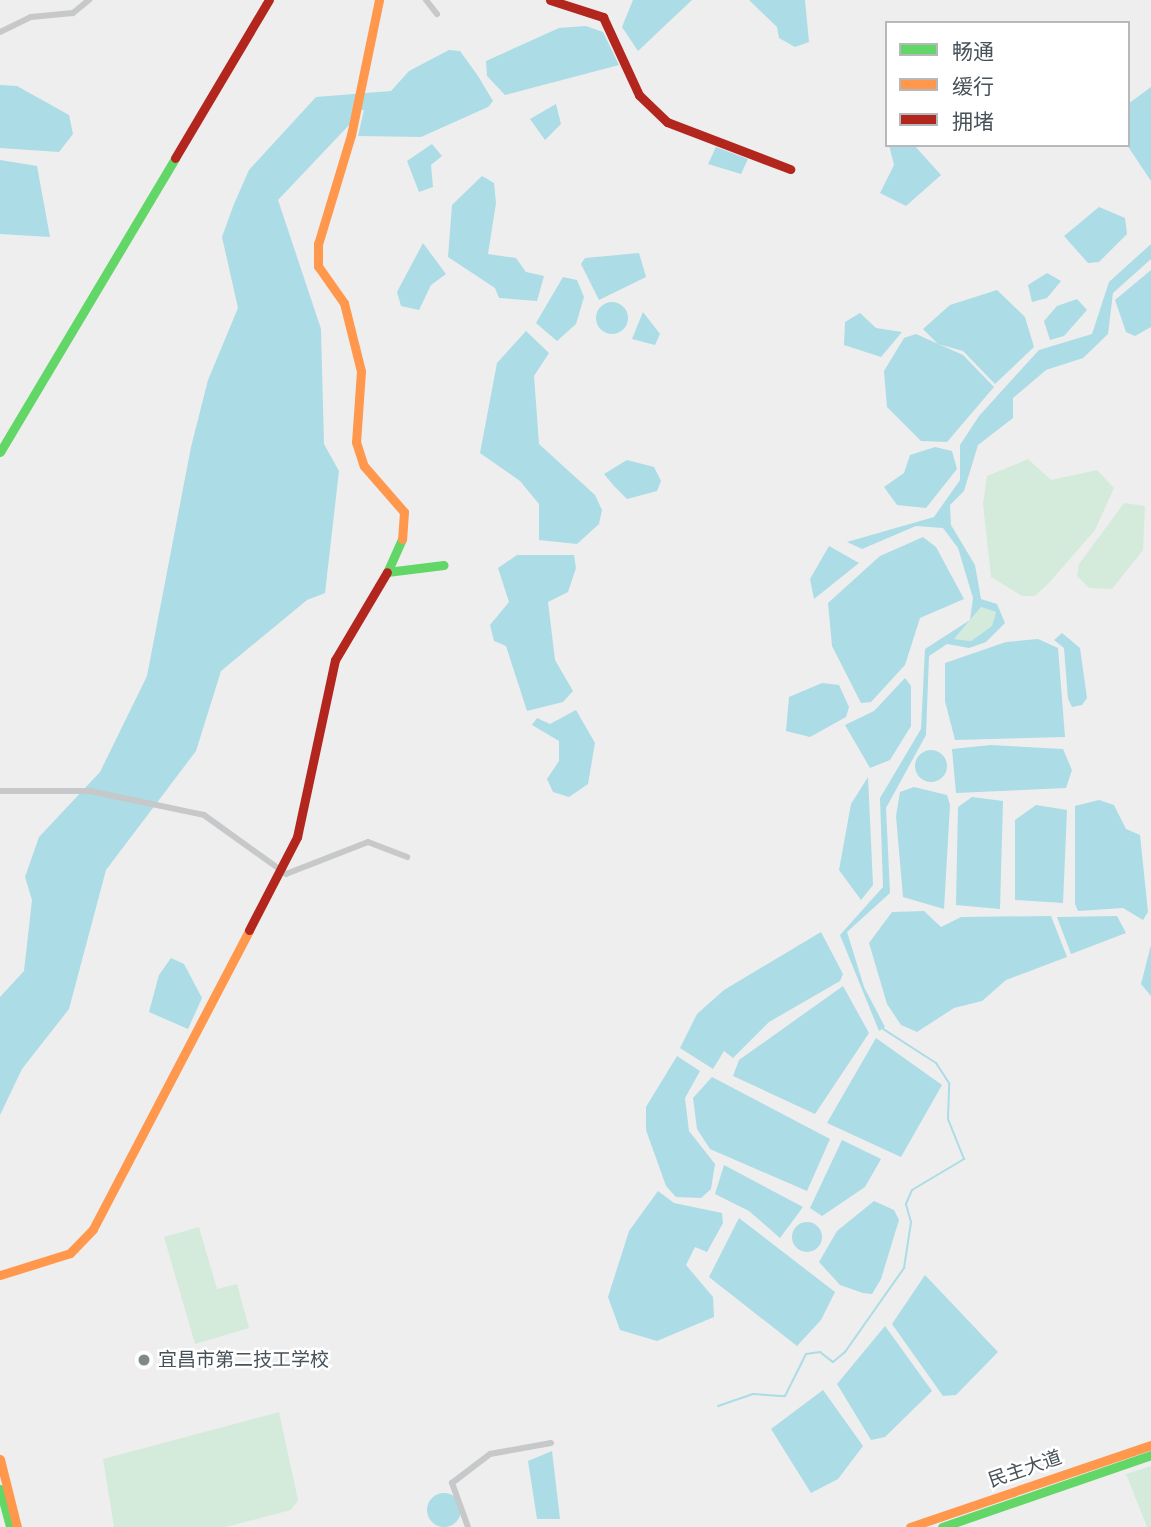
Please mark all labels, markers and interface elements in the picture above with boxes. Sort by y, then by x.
legend [885,21,1130,147]
text: 畅通 [952,38,994,65]
text: 缓行 [952,73,994,100]
text: 拥堵 [952,108,994,135]
place label: 宜昌市第二技工学校 [158,1349,329,1371]
marker: 宜昌市第二技工学校 [136,1352,152,1368]
street label: 民主大道 [985,1446,1065,1492]

